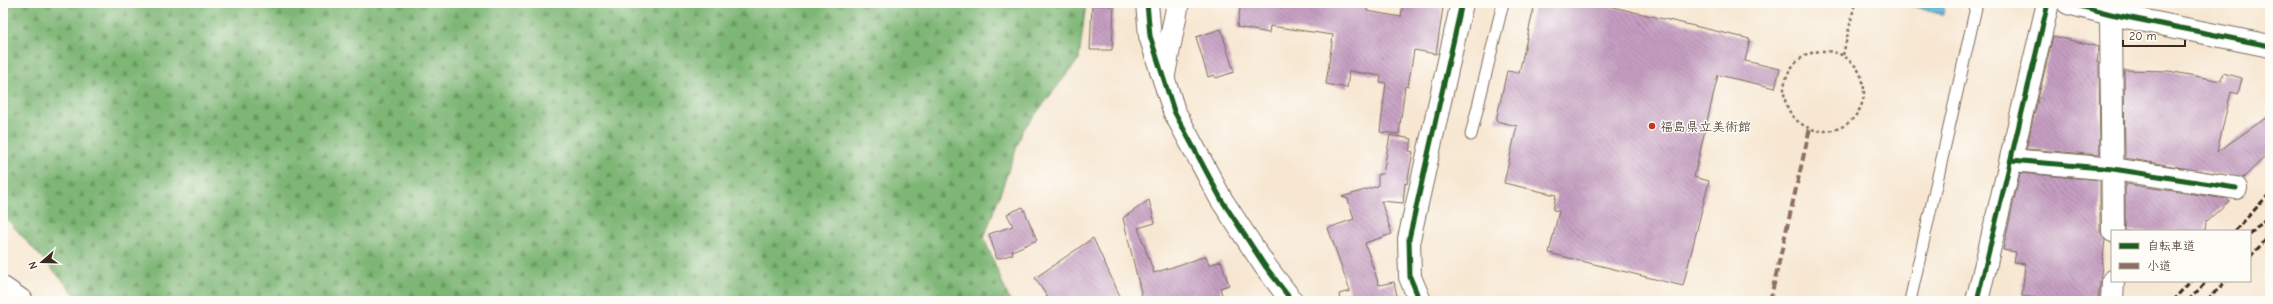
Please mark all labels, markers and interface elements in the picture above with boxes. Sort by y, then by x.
scale bar [2123,22,2185,48]
text: 20 m [2129,29,2157,43]
place label: 福島県立美術館 [1660,119,1751,134]
marker: 福島県立美術館 [1647,121,1657,131]
legend [2111,230,2251,282]
text: 自転車道 [2147,239,2195,253]
north arrow [22,242,62,282]
text: 小道 [2147,259,2171,273]
text: N [26,260,40,271]

